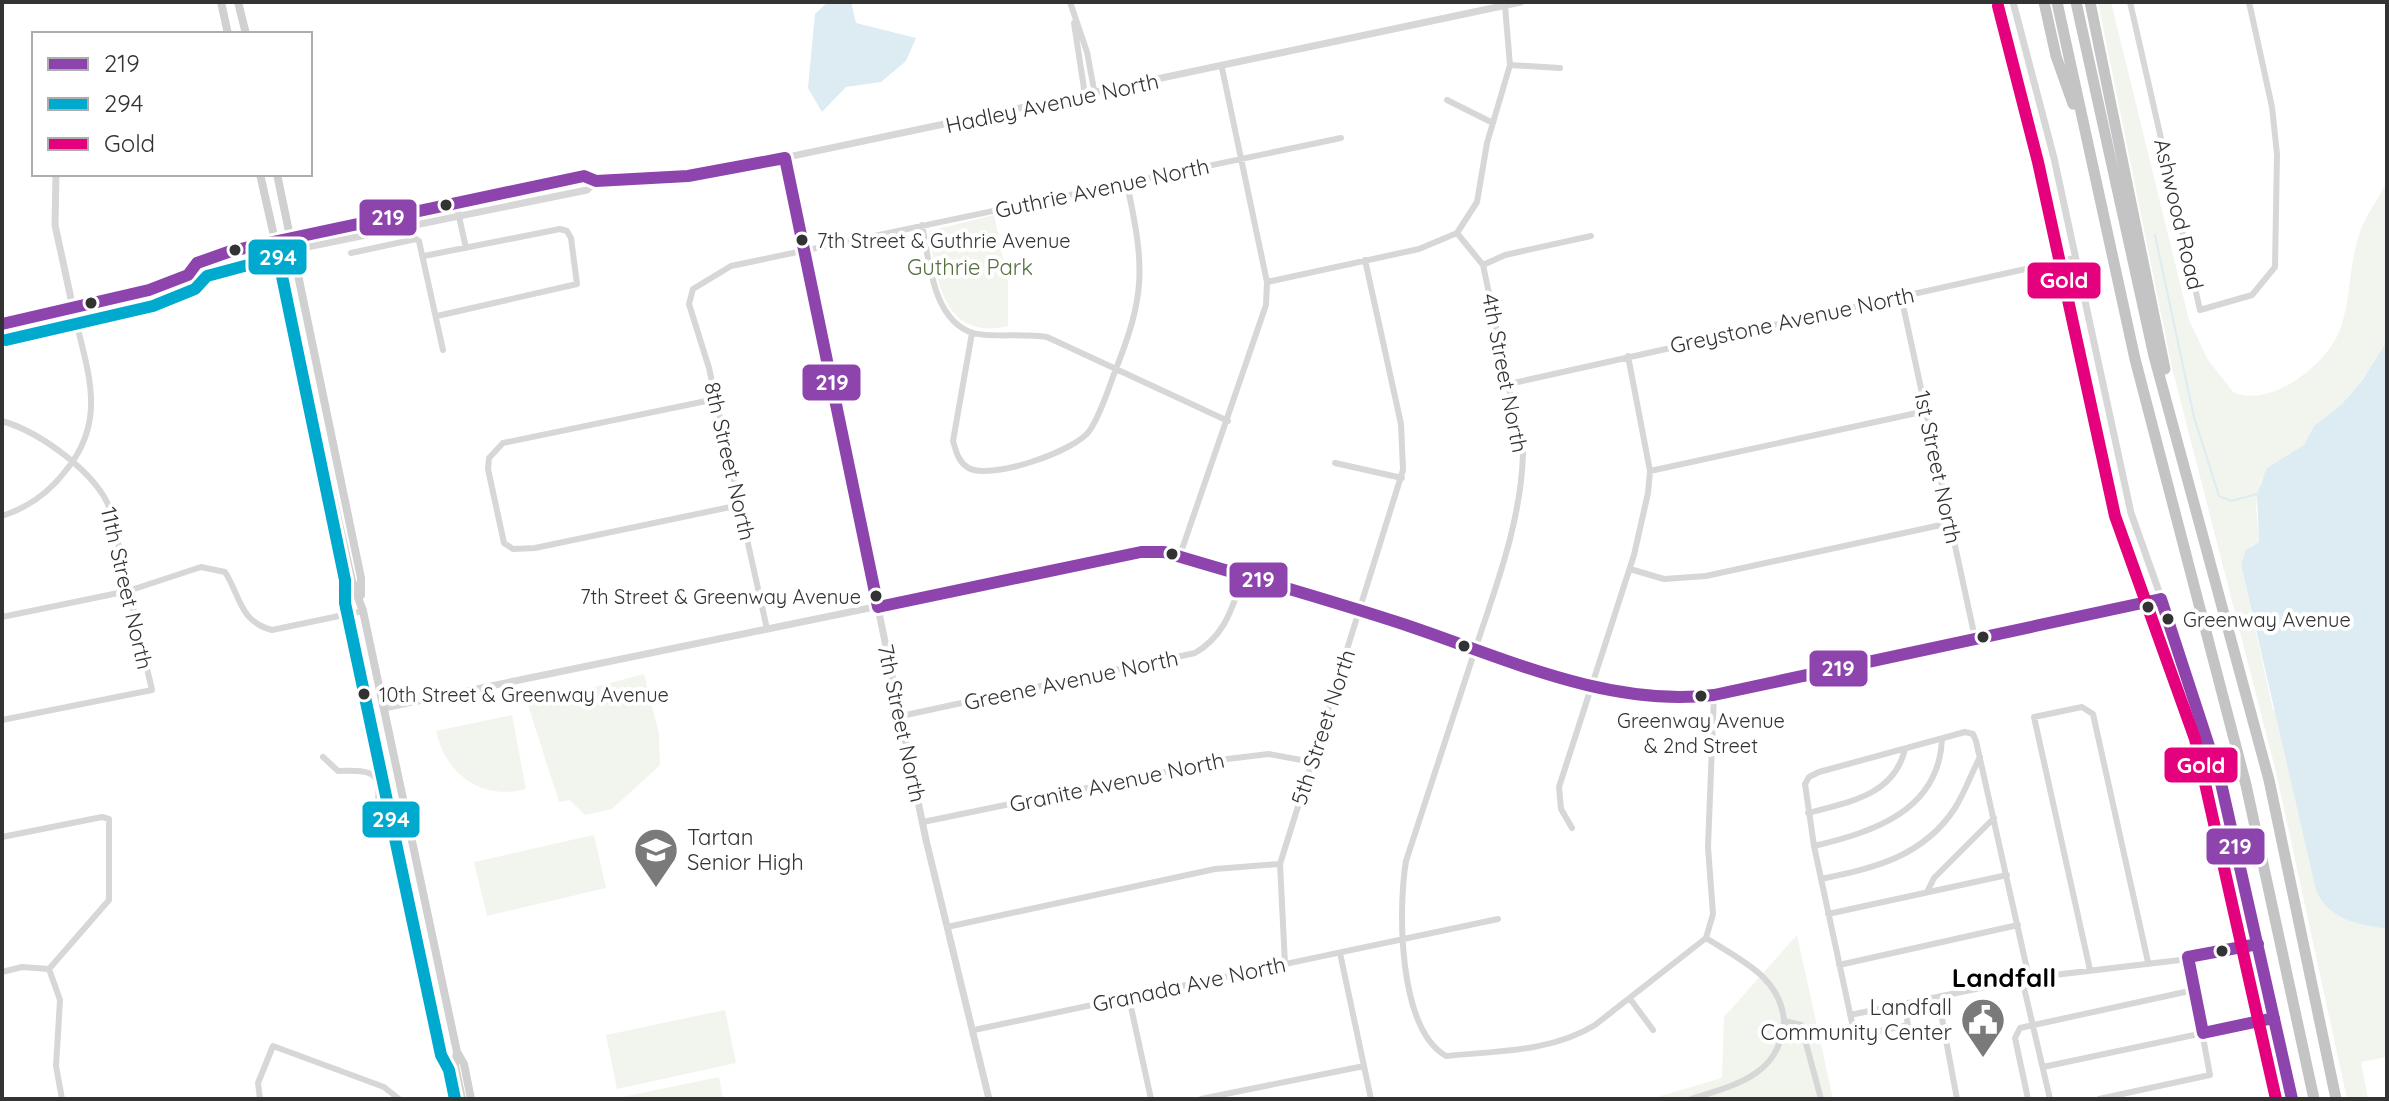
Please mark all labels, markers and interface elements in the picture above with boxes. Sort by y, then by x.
legend [32,32,312,176]
text: 219 [104,48,140,78]
street label: Hadley Avenue North [943,67,1161,139]
text: 294 [104,88,143,118]
text: Gold [104,128,155,158]
street label: Ashwood Road [2148,136,2210,292]
street label: Guthrie Avenue North [992,152,1212,224]
unlabelled marker [438,197,454,213]
line badge: 219 [358,198,418,237]
text: 219 [371,203,405,231]
place label: 7th Street & Guthrie Avenue [817,228,1071,253]
marker: 7th Street & Guthrie Avenue [794,232,810,248]
line badge: 294 [247,238,308,276]
unlabelled marker [227,242,243,258]
text: 294 [259,243,297,271]
park label: Guthrie Park [907,253,1033,281]
line badge: Gold [2026,261,2102,300]
text: Gold [2040,266,2088,294]
street label: Greystone Avenue North [1667,280,1917,360]
street label: 4th Street North [1476,291,1534,455]
unlabelled marker [83,295,99,311]
line badge: 219 [801,363,862,402]
text: 219 [815,368,849,396]
street label: 8th Street North [698,379,762,543]
street label: 1st Street North [1908,388,1968,546]
street label: 11th Street North [95,504,159,672]
unlabelled marker [1164,546,1180,562]
line badge: 219 [1228,561,1289,599]
text: 219 [1241,565,1275,593]
place label: 7th Street & Greenway Avenue [580,584,861,609]
marker: 7th Street & Greenway Avenue [868,588,884,604]
unlabelled marker [2140,599,2156,615]
place label: Greenway Avenue [2183,607,2351,632]
marker: Greenway Avenue [2160,611,2176,627]
unlabelled marker [1975,629,1991,645]
unlabelled marker [1456,638,1472,654]
street label: 7th Street North [872,641,932,805]
street label: Greene Avenue North [961,644,1181,716]
street label: 5th Street North [1285,646,1361,808]
line badge: 219 [1808,649,1869,688]
text: 219 [1821,654,1855,682]
place label: 10th Street & Greenway Avenue [379,682,669,707]
marker: 10th Street & Greenway Avenue [356,686,372,702]
marker: Greenway Avenue & 2nd Street [1693,688,1709,704]
place label: Greenway Avenue & 2nd Street [1617,708,1785,758]
street label: Granite Avenue North [1007,746,1227,818]
line badge: Gold [2163,746,2239,784]
text: Gold [2177,751,2225,779]
line badge: 294 [361,800,421,839]
text: 294 [372,805,410,833]
place label: Tartan Senior High [687,823,804,876]
school or university icon: Tartan Senior High [632,826,680,889]
line badge: 219 [2205,827,2266,866]
text: 219 [2218,832,2252,860]
unlabelled marker [2214,943,2230,959]
street label: Granada Ave North [1090,950,1288,1018]
district label: Landfall [1952,961,2056,994]
place label: Landfall Community Center [1761,993,1953,1046]
public building icon: Landfall Community Center [1959,996,2007,1059]

